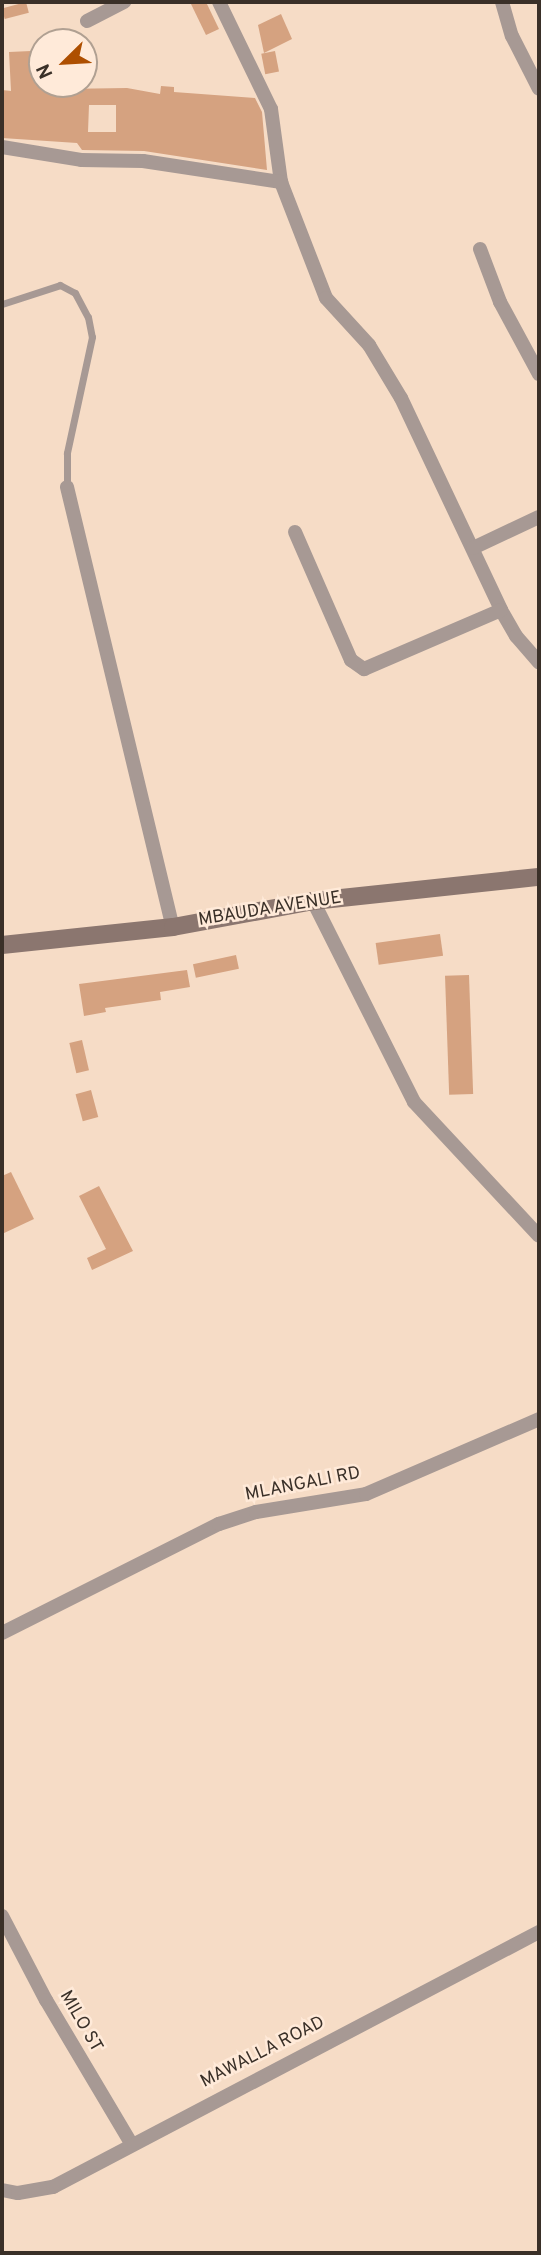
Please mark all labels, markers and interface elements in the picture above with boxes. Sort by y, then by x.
north arrow [28,28,98,98]
text: N [32,60,59,82]
street label: MBAUDA AVENUE [196,888,344,932]
street label: MLANGALI RD [244,1463,362,1507]
street label: MILO ST [54,1987,106,2057]
street label: MAWALLA ROAD [197,2012,329,2094]

